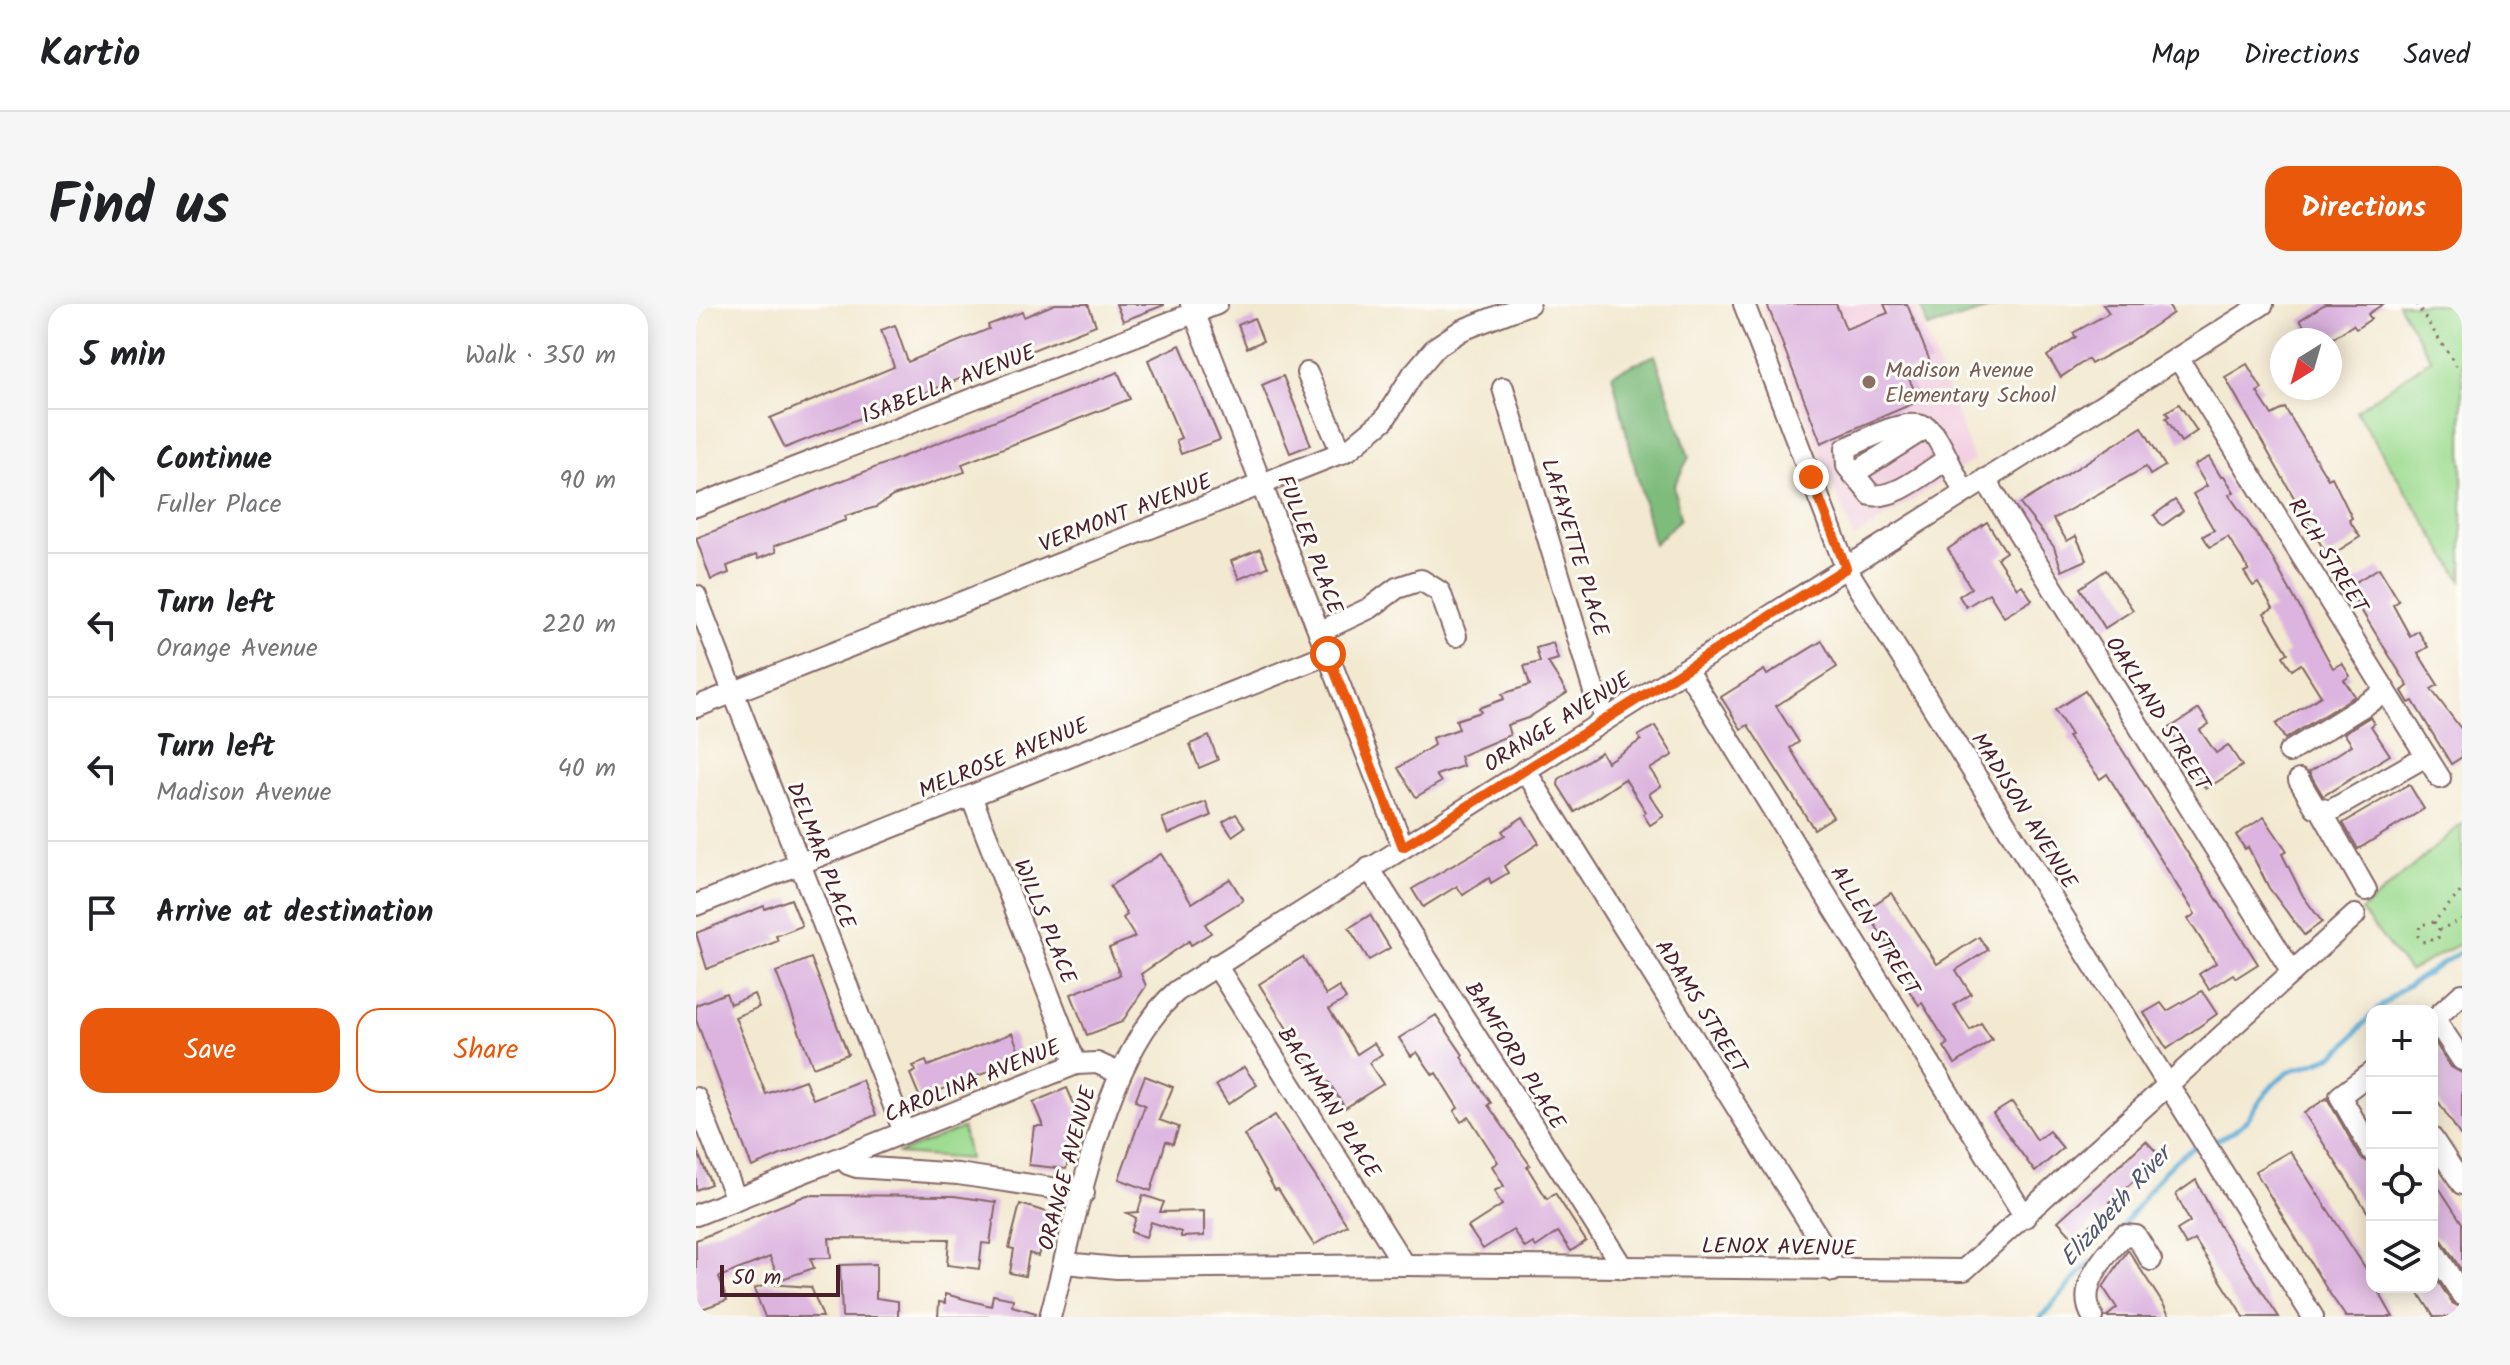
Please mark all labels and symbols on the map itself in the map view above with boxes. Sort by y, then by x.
north arrow [2270,328,2342,400]
street label: ISABELLA AVENUE [857,336,1042,435]
place label: Madison Avenue Elementary School [1885,354,2057,414]
marker: Madison Avenue Elementary School [1860,373,1878,391]
street label: LAFAYETTE PLACE [1530,454,1618,642]
route end [1793,459,1829,495]
street label: VERMONT AVENUE [1034,465,1218,563]
street label: FULLER PLACE [1266,470,1352,621]
street label: RICH STREET [2278,492,2377,623]
street label: OAKLAND STREET [2095,630,2220,801]
route start [1310,636,1346,672]
street label: ORANGE AVENUE [1478,663,1640,783]
street label: MELROSE AVENUE [914,709,1095,809]
street label: MADISON AVENUE [1960,726,2086,898]
street label: DELMAR PLACE [776,777,864,936]
street label: WILLS PLACE [1003,854,1085,991]
street label: ALLEN STREET [1820,859,1929,1005]
street label: ADAMS STREET [1645,933,1756,1083]
street label: BAMFORD PLACE [1454,975,1574,1138]
street label: BACHMAN PLACE [1267,1021,1389,1187]
street label: CAROLINA AVENUE [879,1031,1068,1134]
street label: ORANGE AVENUE [1030,1082,1107,1255]
water label: Elizabeth River [2051,1134,2185,1276]
street label: LENOX AVENUE [1701,1230,1858,1267]
scale bar [720,1261,840,1297]

